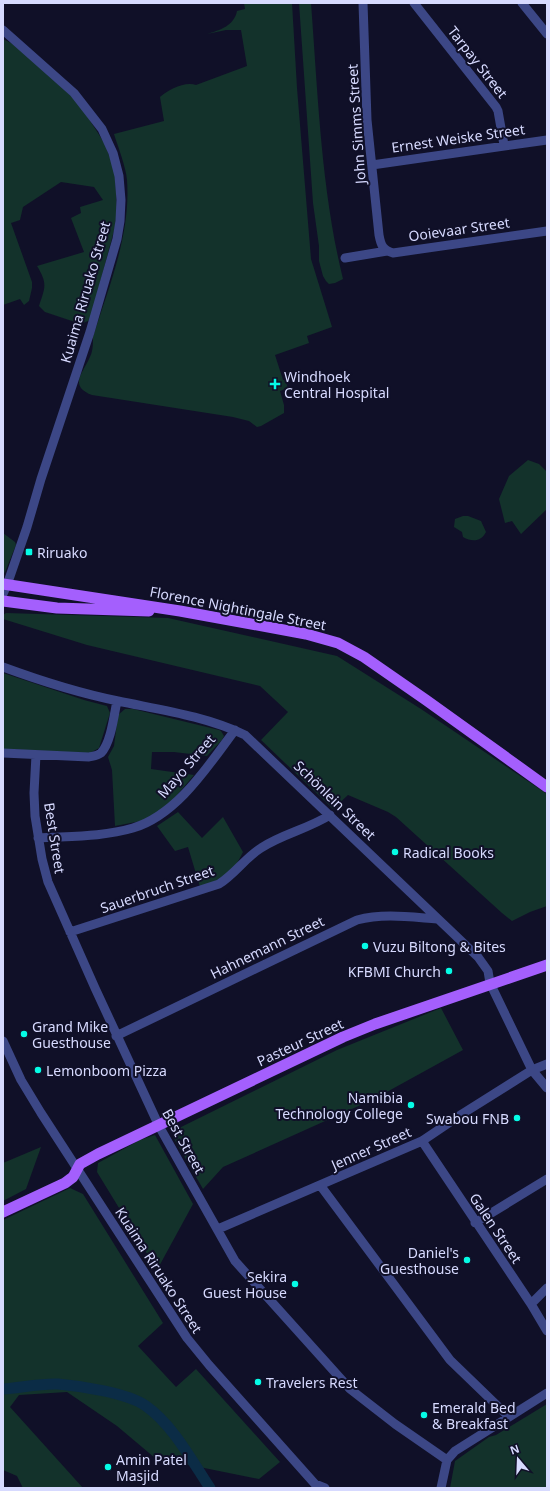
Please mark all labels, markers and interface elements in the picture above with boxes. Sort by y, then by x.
street label: Tarpay Street [444,22,512,102]
street label: John Simms Street [342,63,370,187]
street label: Ernest Weiske Street [390,119,526,157]
street label: Ooievaar Street [407,212,511,246]
street label: Kuaima Riruako Street [56,219,114,365]
place label: Windhoek Central Hospital [284,367,389,402]
marker: Windhoek Central Hospital [269,378,281,390]
place label: Riruako [37,543,88,562]
marker: Riruako [24,547,34,557]
street label: Florence Nightingale Street [148,582,328,634]
street label: Mayo Street [153,730,219,802]
street label: Schönlein Street [290,756,380,844]
street label: Best Street [40,801,70,875]
place label: Radical Books [403,843,494,862]
marker: Radical Books [390,847,400,857]
street label: Sauerbruch Street [98,861,216,917]
street label: Hahnemann Street [207,911,327,983]
place label: Vuzu Biltong & Bites [373,937,506,956]
marker: Vuzu Biltong & Bites [360,941,370,951]
place label: KFBMI Church [348,962,441,981]
marker: KFBMI Church [444,966,454,976]
street label: Pasteur Street [254,1014,346,1070]
place label: Grand Mike Guesthouse [32,1017,111,1052]
marker: Grand Mike Guesthouse [19,1029,29,1039]
place label: Lemonboom Pizza [46,1061,167,1080]
marker: Lemonboom Pizza [33,1065,43,1075]
place label: Namibia Technology College [275,1088,403,1123]
marker: Namibia Technology College [406,1100,416,1110]
street label: Best Street [158,1105,210,1177]
place label: Swabou FNB [426,1109,509,1128]
marker: Swabou FNB [512,1113,522,1123]
street label: Jenner Street [326,1122,414,1175]
street label: Galen Street [465,1189,527,1267]
street label: Kuaima Riruako Street [111,1203,207,1337]
place label: Daniel's Guesthouse [380,1243,459,1278]
marker: Daniel's Guesthouse [462,1255,472,1265]
place label: Sekira Guest House [203,1267,287,1302]
marker: Sekira Guest House [290,1279,300,1289]
place label: Travelers Rest [266,1373,357,1392]
marker: Travelers Rest [253,1377,263,1387]
place label: Emerald Bed & Breakfast [432,1398,516,1433]
marker: Emerald Bed & Breakfast [419,1410,429,1420]
north arrow [498,1439,538,1479]
text: N [508,1441,521,1458]
place label: Amin Patel Masjid [116,1450,187,1485]
marker: Amin Patel Masjid [103,1462,113,1472]

